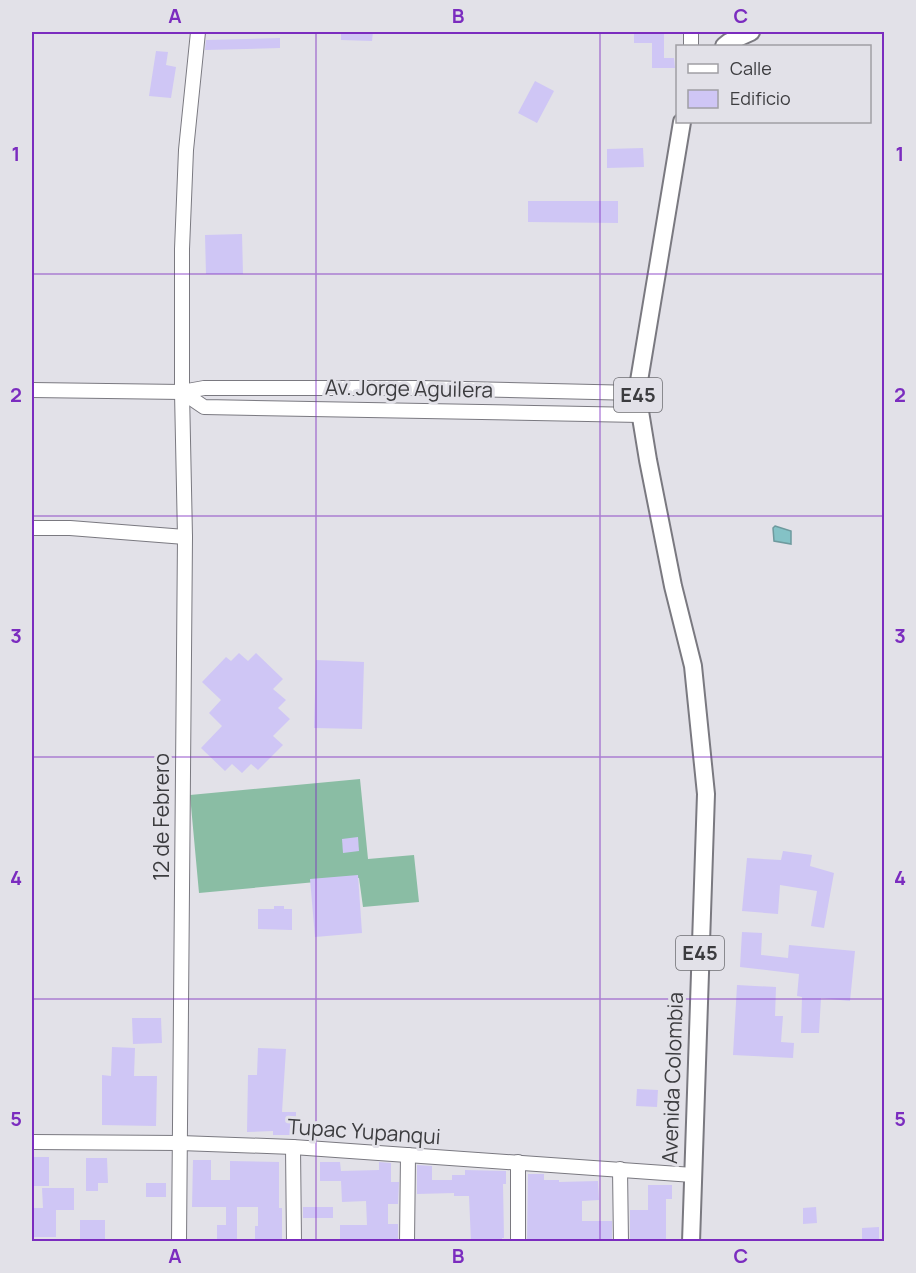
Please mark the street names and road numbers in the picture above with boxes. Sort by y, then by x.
street label: Av. Jorge Aguilera [325,373,493,403]
road number: E45 [614,378,662,412]
street label: 12 de Febrero [147,753,175,881]
road number: E45 [676,936,724,970]
street label: Avenida Colombia [655,992,689,1164]
street label: Tupac Yupanqui [286,1112,442,1150]

